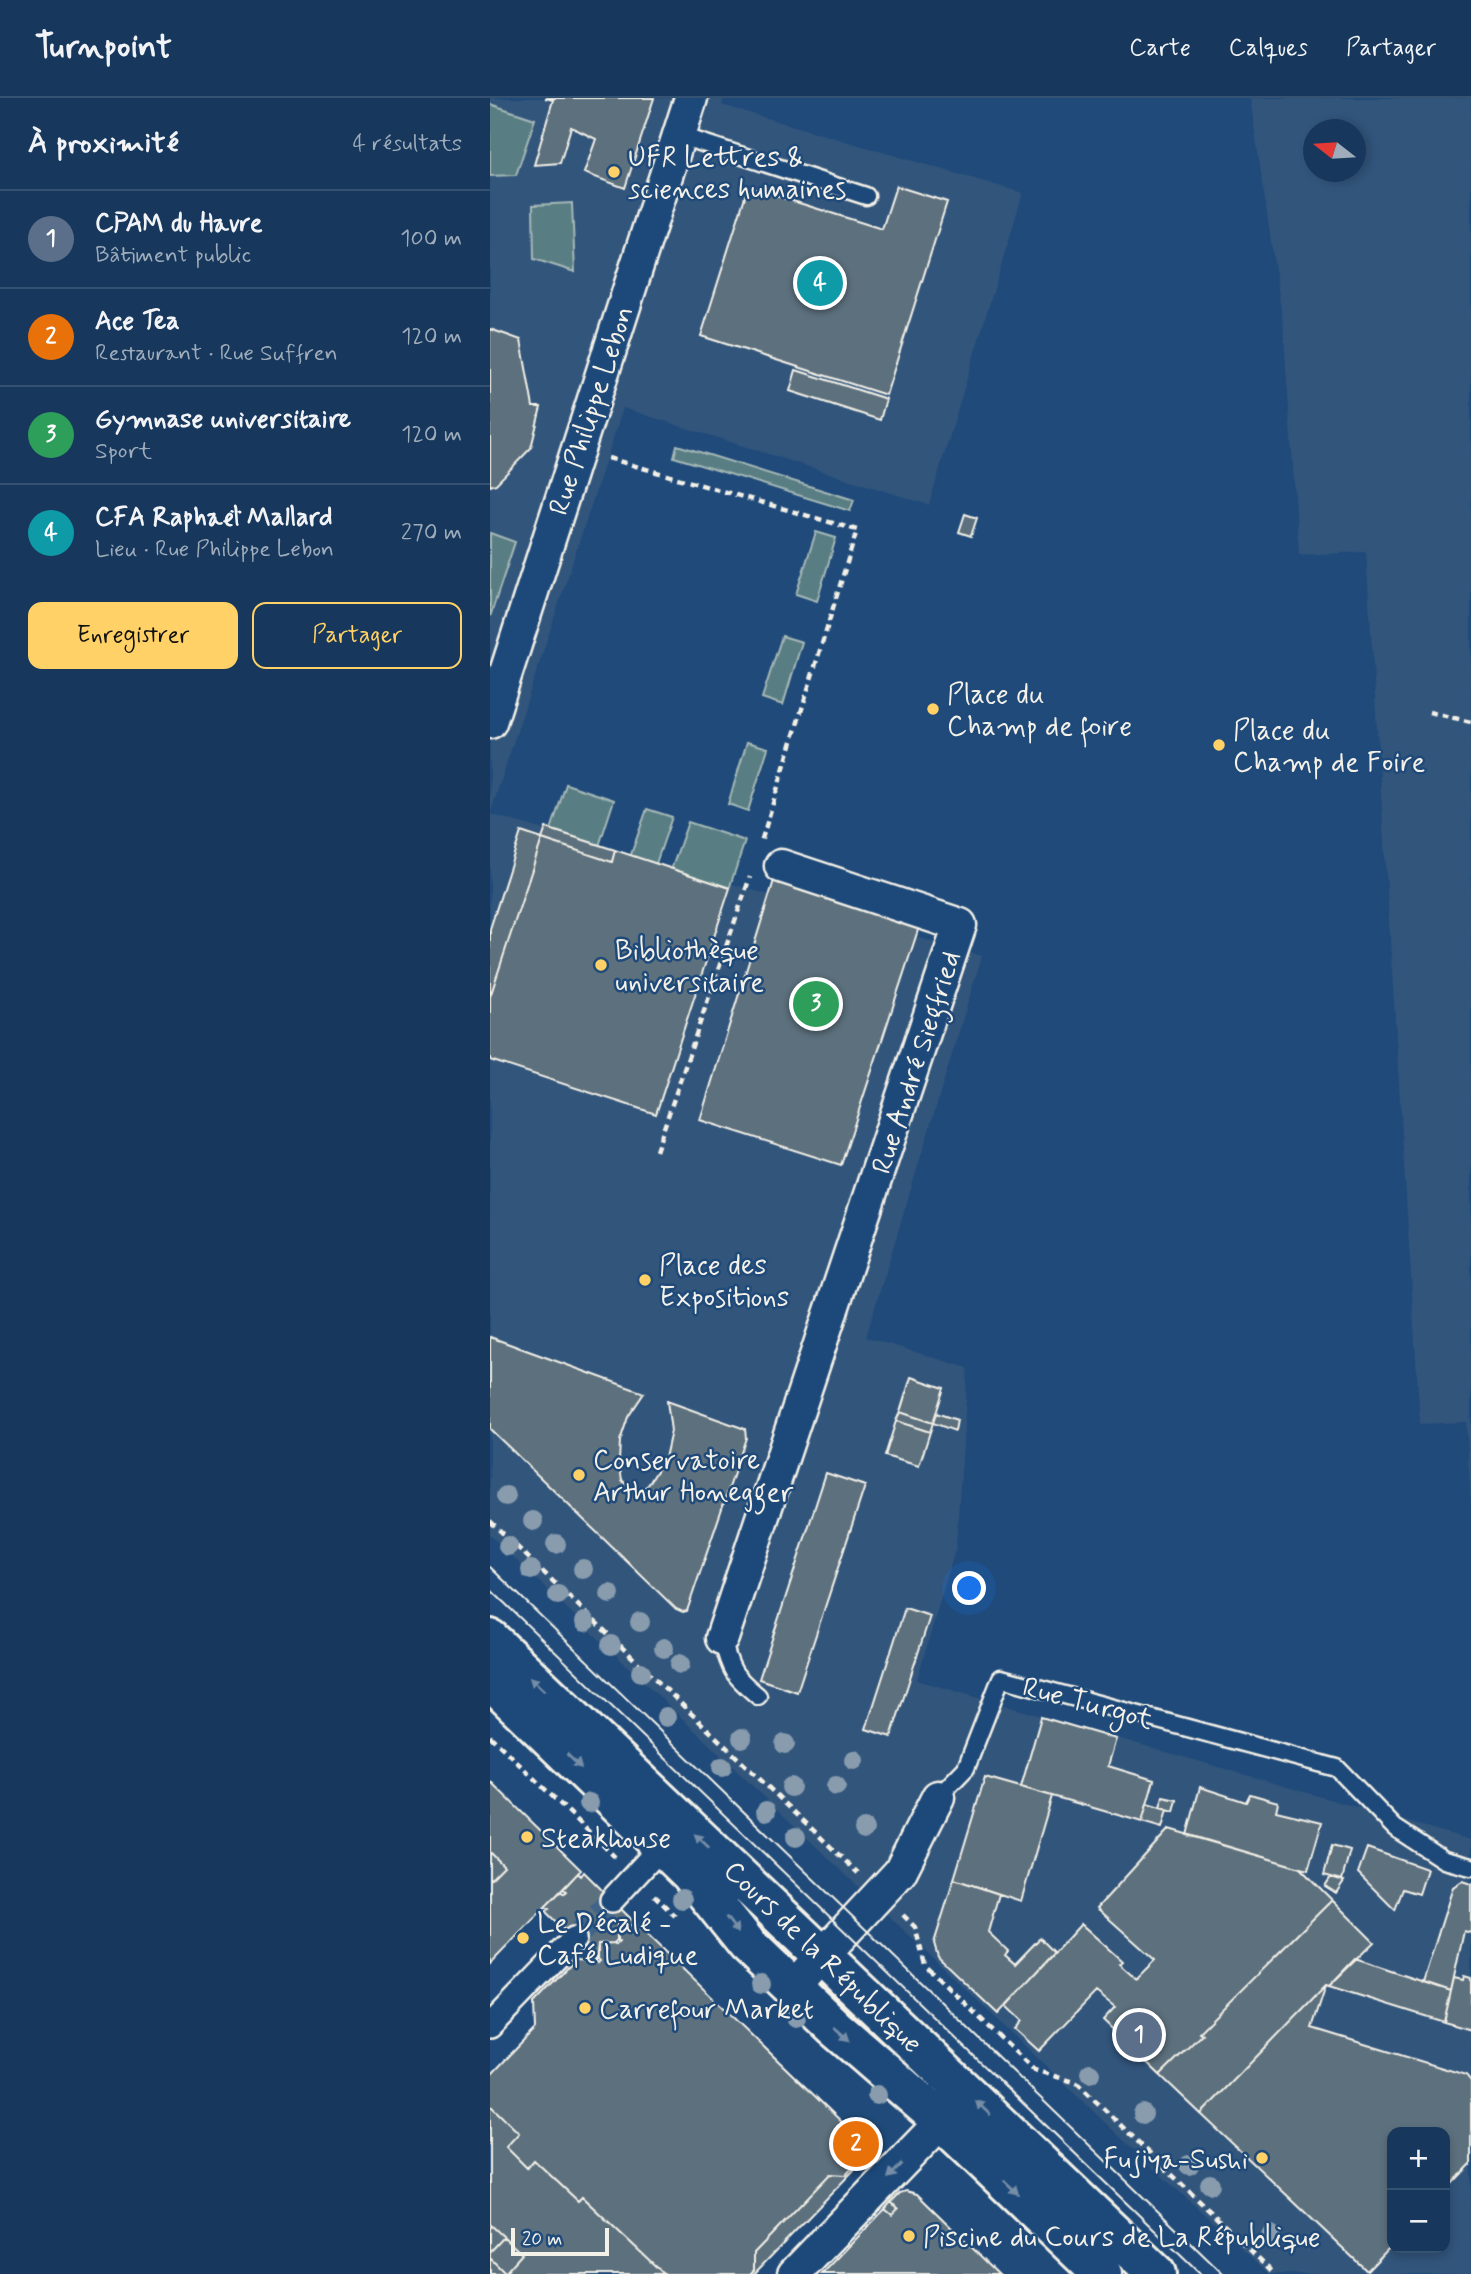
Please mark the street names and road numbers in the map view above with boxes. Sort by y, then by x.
street label: Rue Philippe Lebon [541,301,644,520]
street label: Rue André Siegfried [864,947,974,1180]
street label: Rue Turgot [1018,1669,1157,1742]
street label: Cours de la République [715,1853,930,2062]

